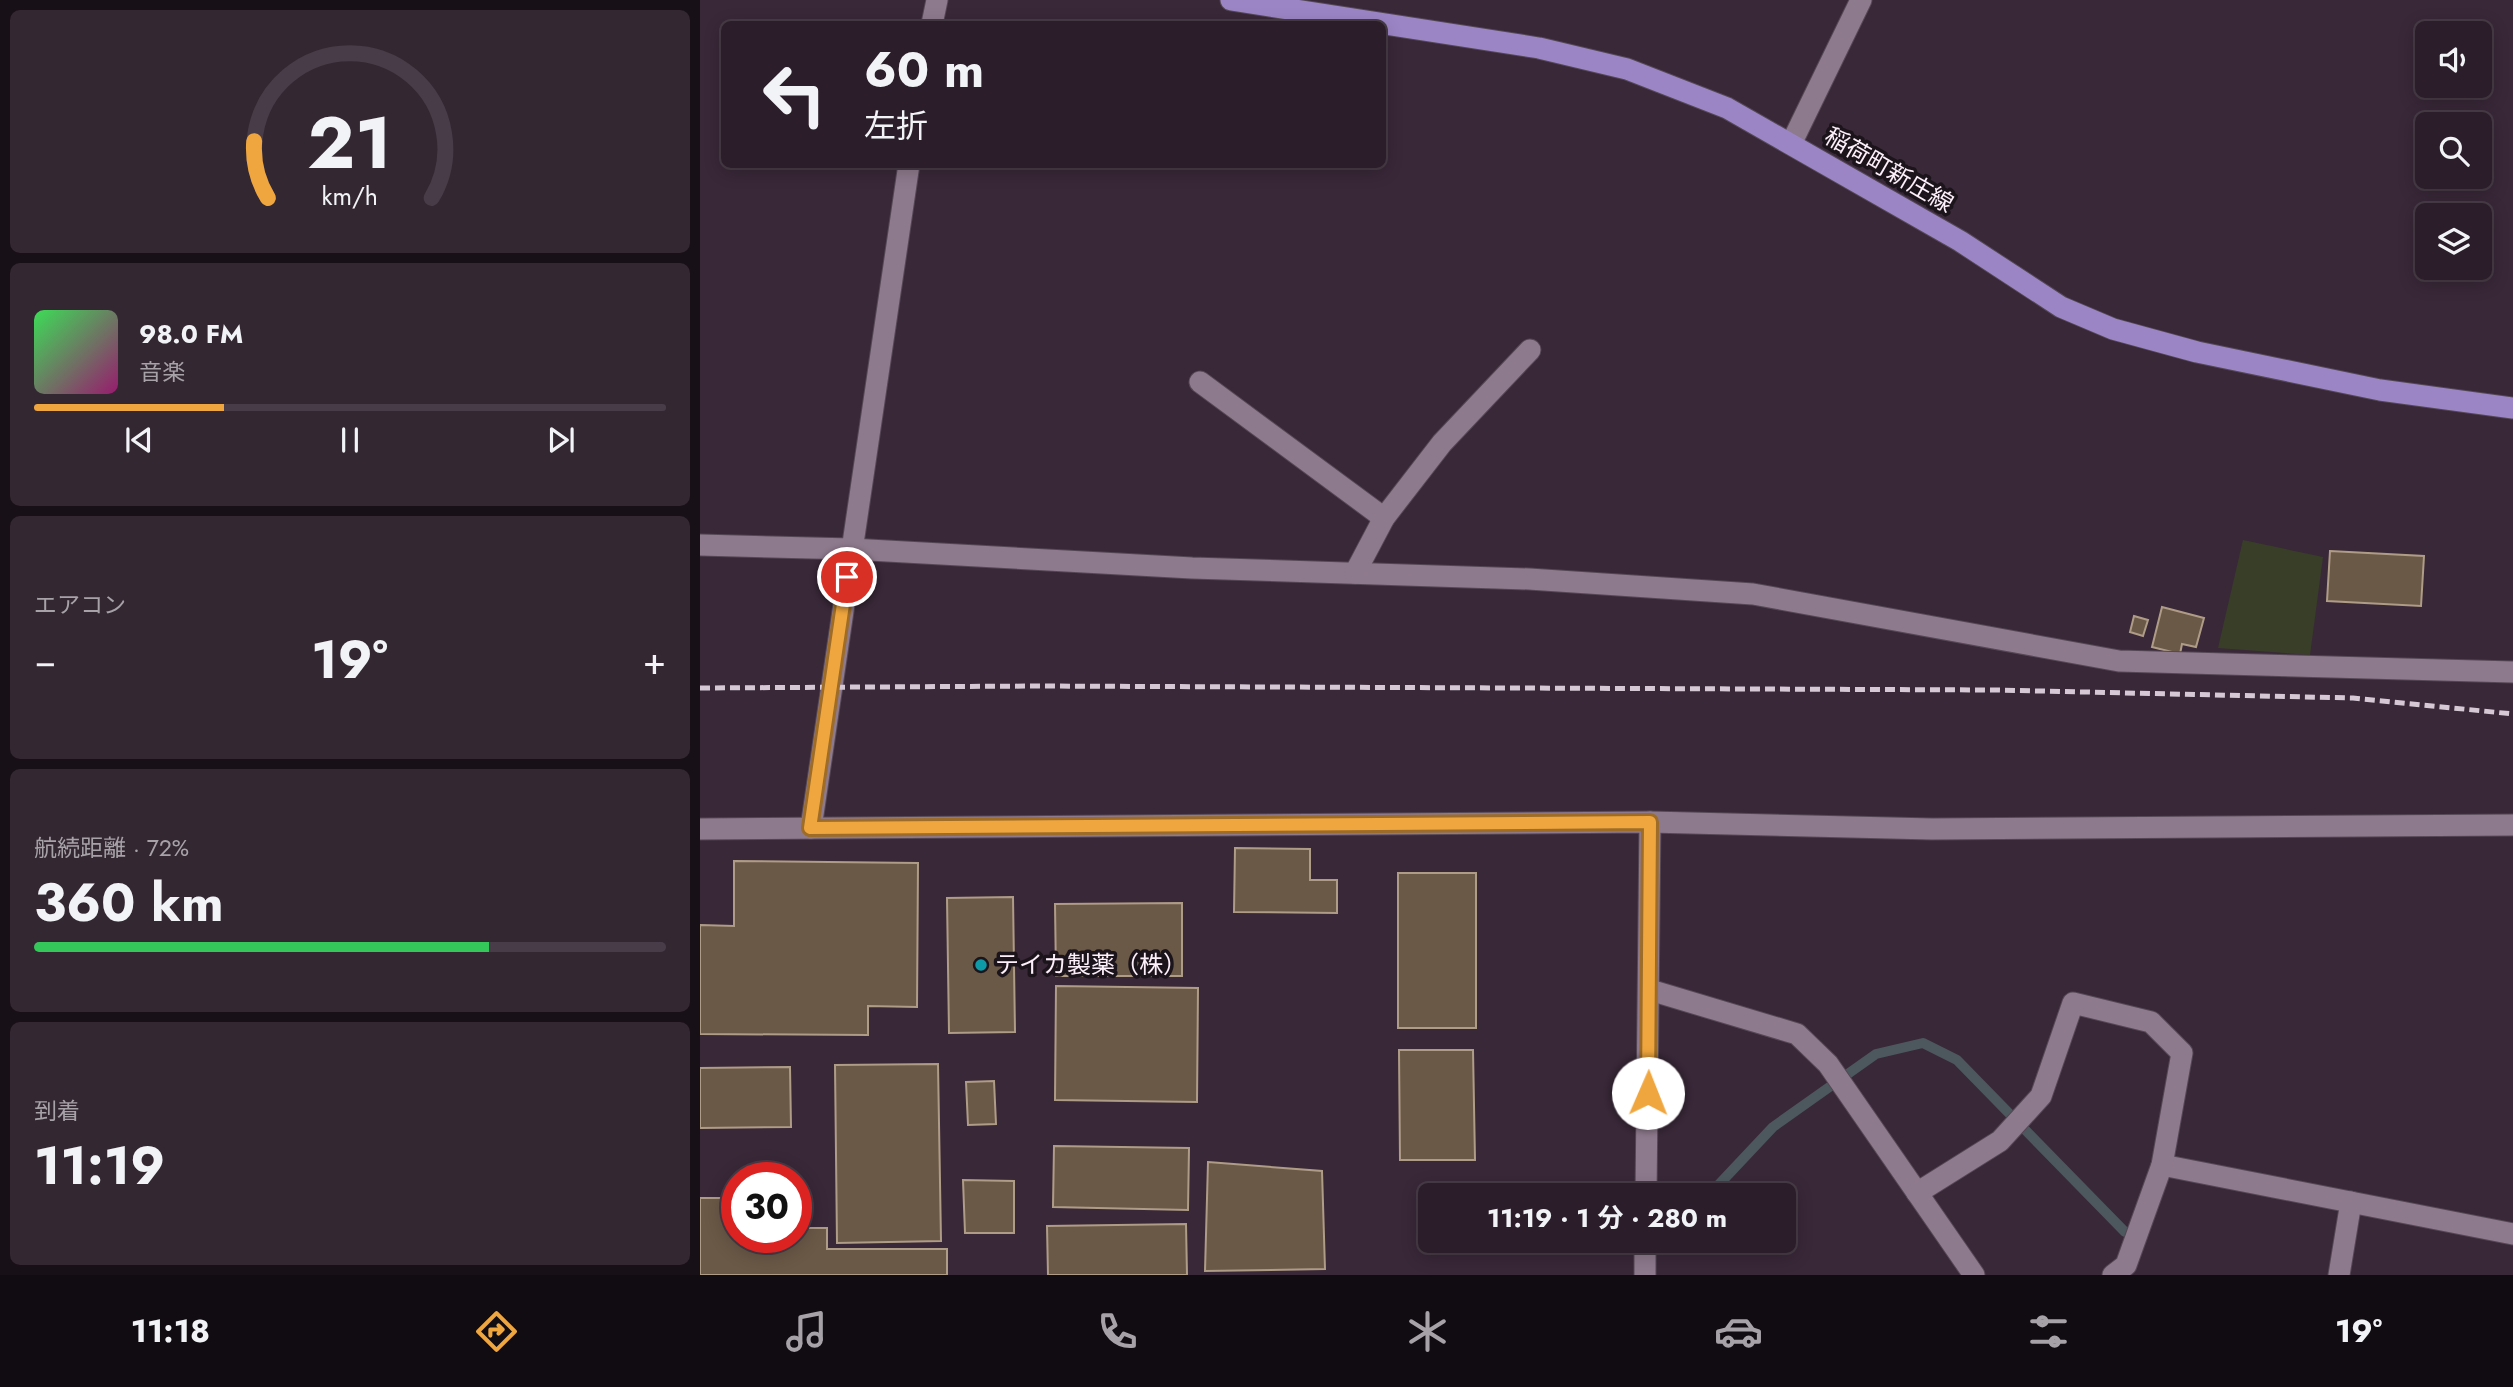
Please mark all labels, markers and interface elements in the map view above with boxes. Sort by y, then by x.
map controls [2415,21,2492,280]
button: sound [2415,21,2492,98]
text: 60 m [864,35,984,105]
icon: left [749,49,840,140]
text: 21 [308,90,392,195]
text: 左折 [864,103,928,149]
button: search [2415,112,2492,189]
street label: 稲荷町新庄線 [1818,118,1960,221]
text: km/h [322,177,378,213]
button: layers [2415,203,2492,280]
text: 98.0 FM [139,315,243,353]
text: 音楽 [139,355,185,389]
icon: previous [120,421,158,459]
icon: pause [331,421,369,459]
icon: next [542,421,580,459]
pin [817,547,877,607]
icon: arrive [828,558,866,596]
text: エアコン [34,588,126,622]
text: 19° [311,622,388,698]
text: − [34,633,56,688]
text: + [643,633,666,688]
text: 航続距離 · 72% [34,831,189,865]
text: 360 km [34,865,224,941]
place label: テイカ製薬（株） [995,947,1187,982]
marker: テイカ製薬（株） [973,957,989,973]
position arrow [1611,1056,1685,1130]
text: 到着 [34,1094,80,1128]
text: 11:19 [34,1128,165,1204]
speed limit sign: 30 [721,1162,812,1253]
text: 11:19 · 1 分 · 280 m [1487,1199,1727,1237]
icon: directions [472,1307,521,1356]
icon: music [782,1307,831,1356]
icon: phone [1093,1307,1142,1356]
icon: climate [1403,1307,1452,1356]
icon: car [1714,1307,1763,1356]
icon: filters [2024,1307,2073,1356]
text: 11:18 [131,1308,210,1354]
text: 19° [2335,1308,2382,1354]

